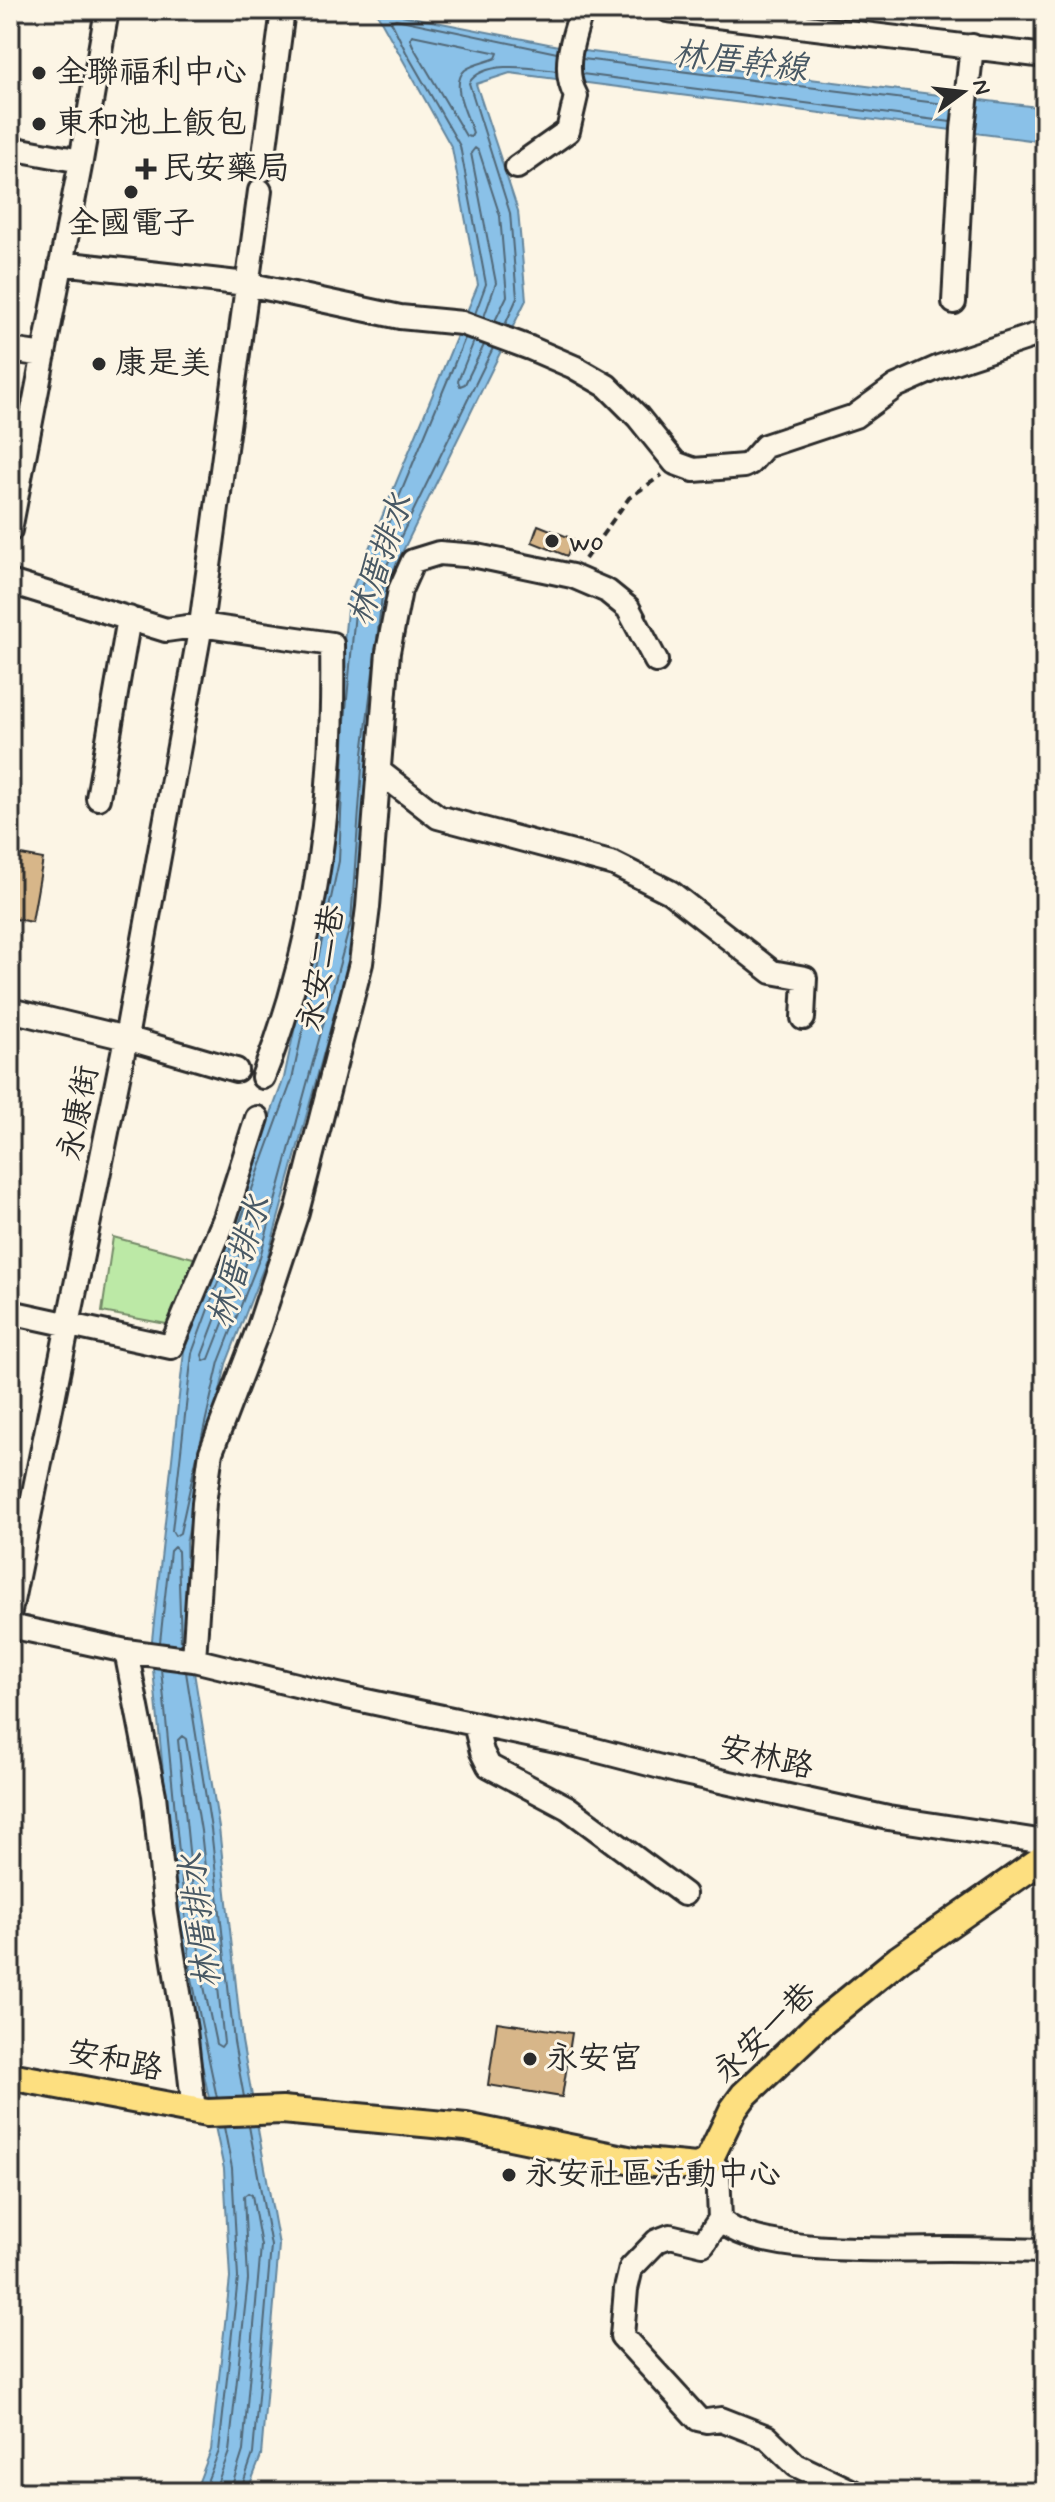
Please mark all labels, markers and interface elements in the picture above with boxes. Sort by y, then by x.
water label: 林厝幹線 [670,31,812,93]
place label: 全聯福利中心 [55,52,247,94]
north arrow [923,52,1003,132]
marker: 全聯福利中心 [30,64,48,82]
text: N [965,77,996,98]
place label: 東和池上飯包 [55,103,247,145]
marker: 東和池上飯包 [30,115,48,133]
place label: 民安藥局 [162,148,290,190]
marker: 民安藥局 [137,160,155,178]
marker: 全國電子 [122,183,140,201]
place label: 全國電子 [67,203,195,245]
place label: 康是美 [115,343,211,385]
marker: 康是美 [90,355,108,373]
water label: 林厝排水 [338,487,425,632]
place label: wo [568,520,604,562]
marker: wo [543,532,561,550]
street label: 永安二巷 [289,901,355,1035]
street label: 永康街 [49,1062,109,1164]
water label: 林厝排水 [198,1189,283,1334]
street label: 安林路 [714,1727,818,1789]
water label: 林厝排水 [170,1850,232,1991]
street label: 永安一巷 [704,1973,826,2093]
street label: 安和路 [64,2031,166,2091]
place label: 永安宮 [546,2038,642,2080]
marker: 永安宮 [521,2050,539,2068]
place label: 永安社區活動中心 [525,2154,781,2196]
marker: 永安社區活動中心 [500,2166,518,2184]

